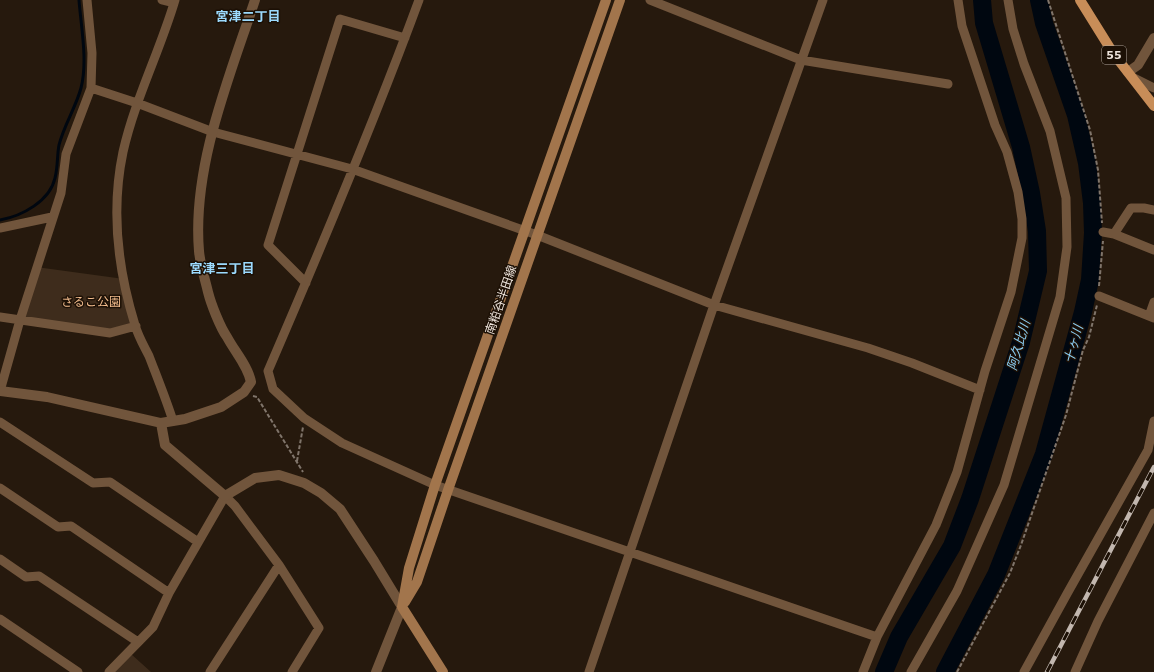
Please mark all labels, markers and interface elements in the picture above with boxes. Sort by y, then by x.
district label: 宮津二丁目 [215,9,281,24]
road number: 55 [1102,46,1126,64]
district label: 宮津三丁目 [189,261,255,276]
street label: 南粕谷半田線 [483,264,519,336]
park label: さるこ公園 [61,295,121,309]
water label: 阿久比川 [1004,316,1033,372]
water label: 十ヶ川 [1061,321,1086,365]

